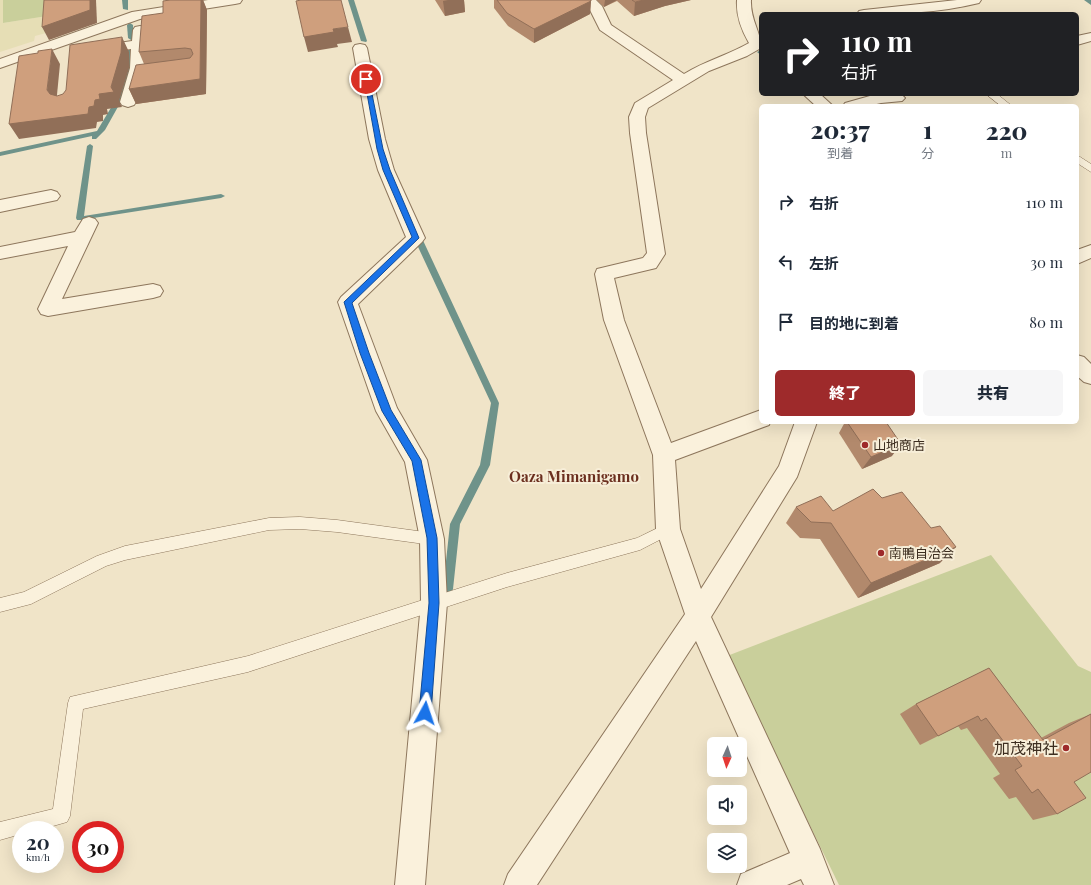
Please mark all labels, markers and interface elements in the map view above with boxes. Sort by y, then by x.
text: 110 m [841,22,912,59]
icon: right [775,28,827,80]
text: 右折 [841,60,877,84]
pin [349,62,383,96]
icon: arrive [355,68,377,90]
text: 20:37 [811,113,870,145]
text: 1 [923,113,932,145]
text: 220 [986,114,1027,146]
text: 到着 [827,144,853,161]
text: 分 [921,144,934,161]
text: m [1001,144,1012,161]
icon: right [775,191,797,213]
text: 110 m [1026,192,1063,212]
text: 右折 [809,193,839,213]
icon: left [775,251,797,273]
text: 30 m [1030,252,1063,272]
text: 左折 [809,253,839,273]
icon: arrive [775,311,797,333]
text: 80 m [1029,312,1063,332]
text: 目的地に到着 [809,313,899,333]
button: 終了 [775,370,915,416]
button: 共有 [923,370,1063,416]
place label: 山地商店 [873,436,925,453]
marker: 山地商店 [860,440,870,450]
district label: Oaza Mimanigamo [509,466,639,486]
place label: 南鴨自治会 [889,544,954,561]
marker: 南鴨自治会 [876,548,886,558]
position arrow [404,692,446,734]
north arrow [707,737,747,777]
map controls [707,737,747,873]
place label: 加茂神社 [994,737,1058,758]
marker: 加茂神社 [1061,743,1071,753]
button: sound [707,785,747,825]
speed limit sign: 30 [72,821,124,873]
text: 20 [26,828,50,855]
button: layers [707,833,747,873]
text: km/h [26,850,50,864]

